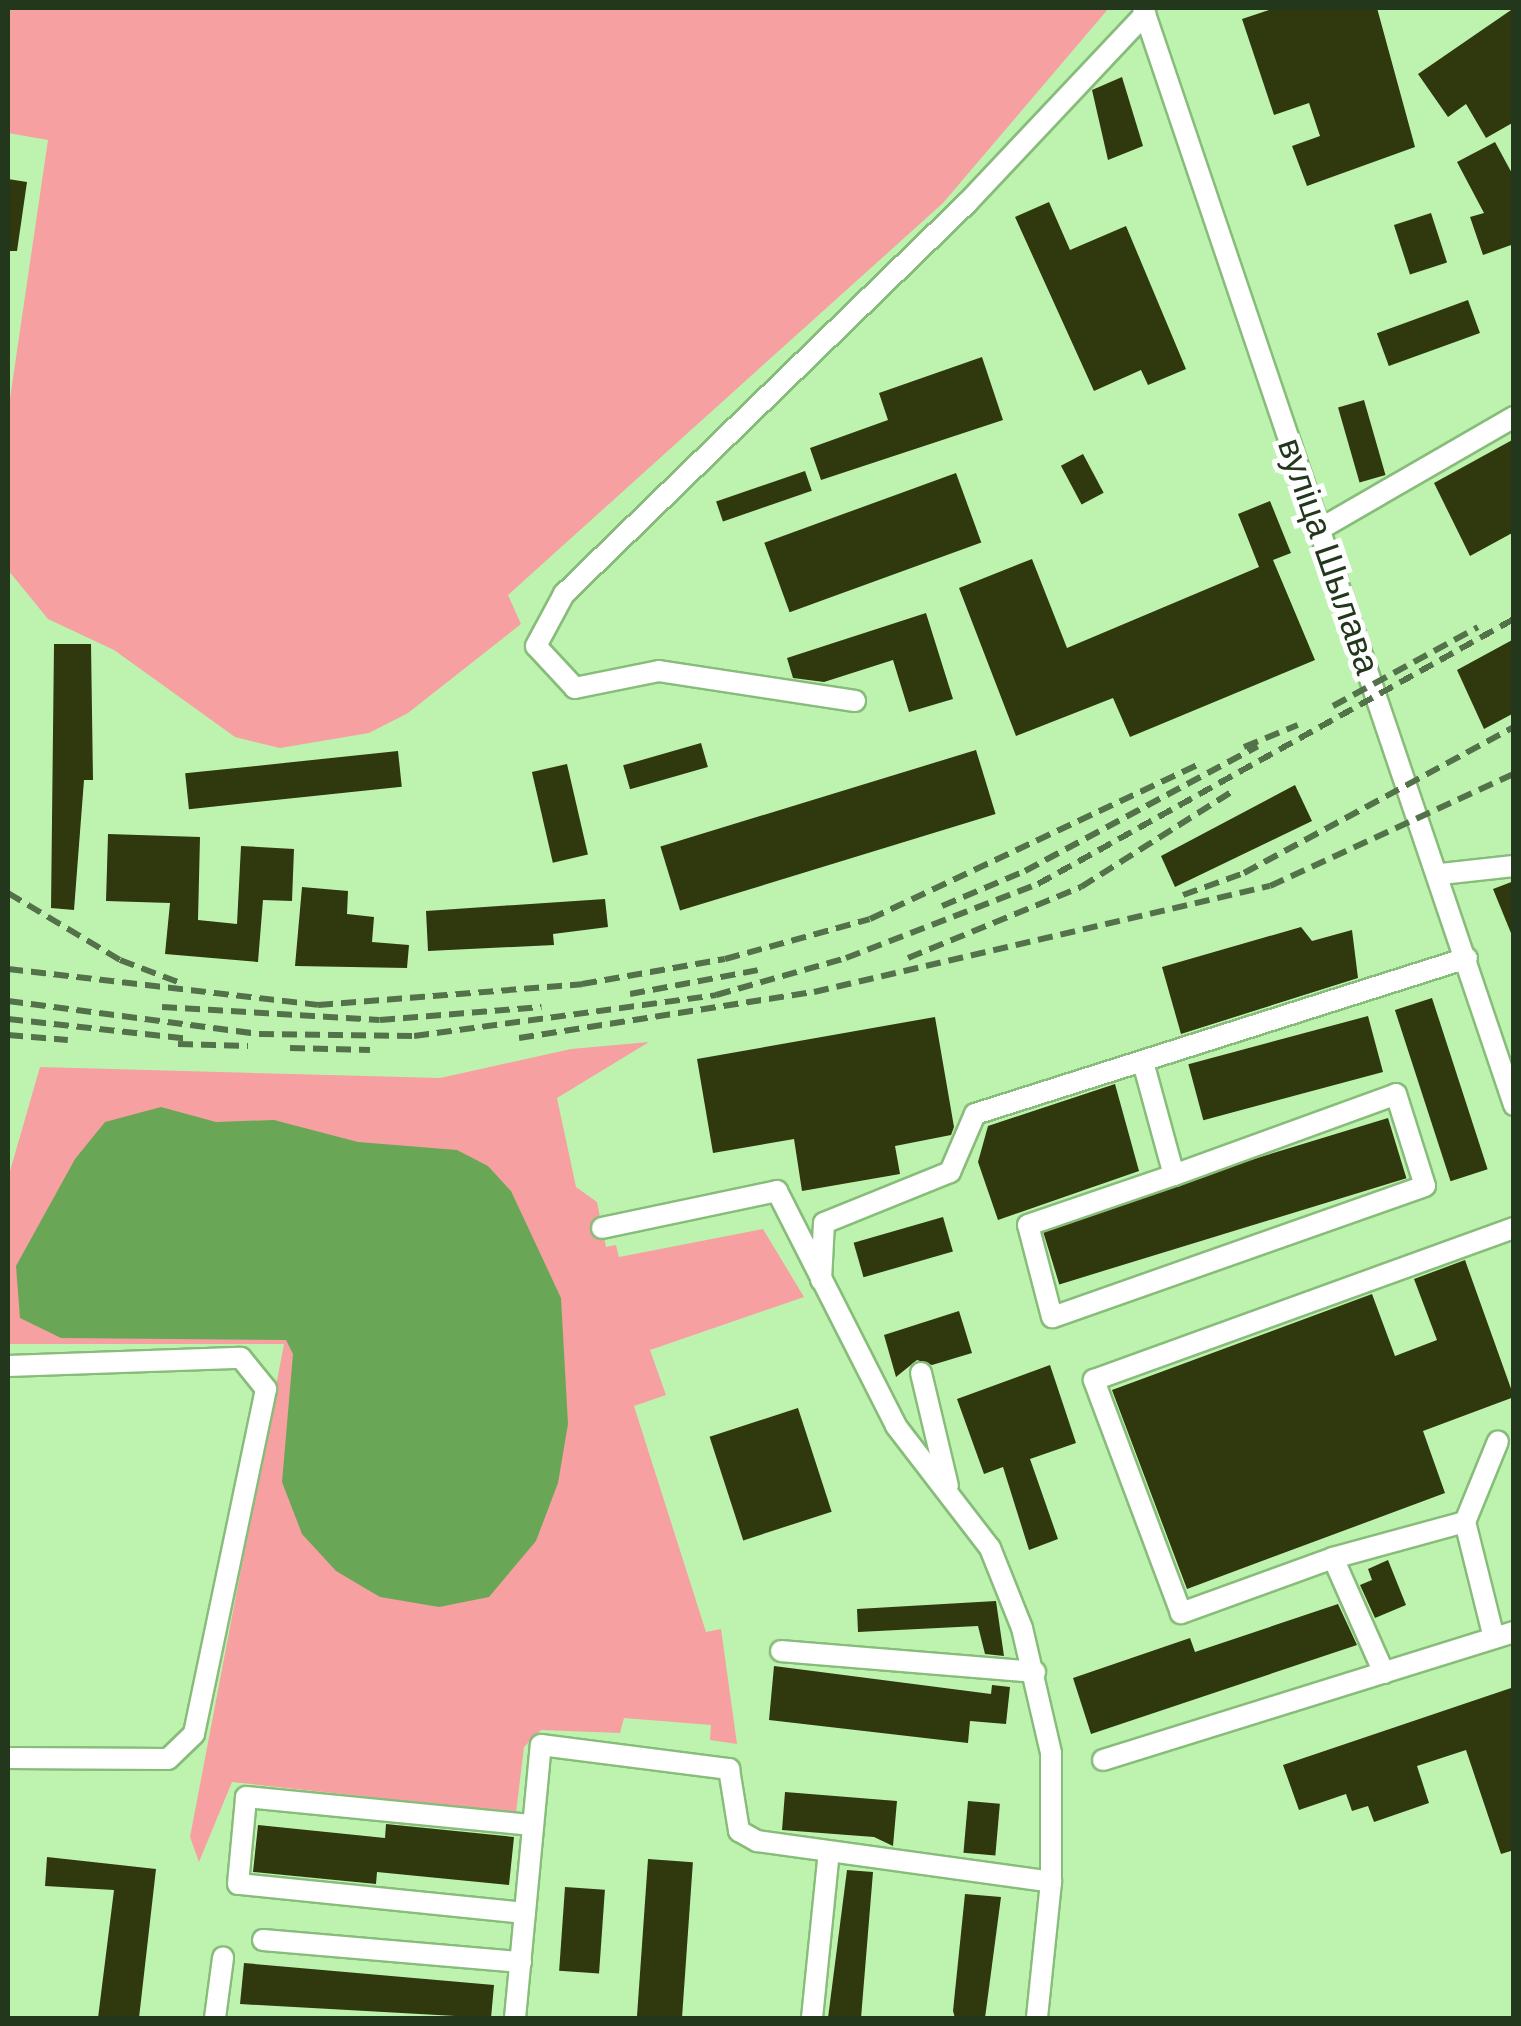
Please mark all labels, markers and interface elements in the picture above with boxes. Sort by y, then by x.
street label: вуліца Шылава [1269,432,1389,680]

